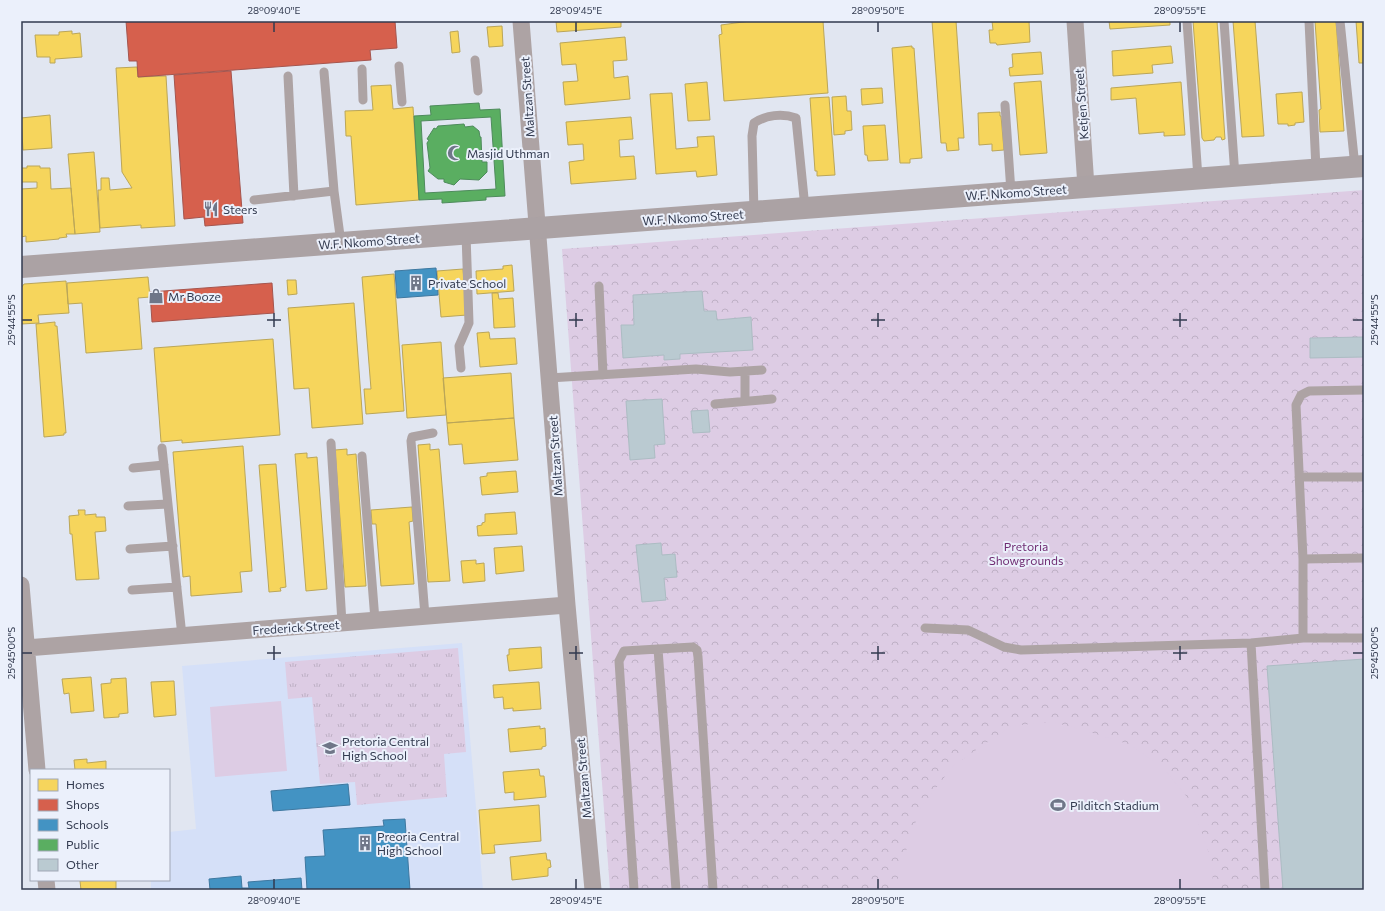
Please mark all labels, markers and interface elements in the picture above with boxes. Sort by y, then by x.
text: 28°09'40"E [247,4,301,16]
text: 28°09'45"E [550,4,602,16]
text: 28°09'50"E [852,4,904,16]
text: 28°09'55"E [1154,4,1206,16]
street label: Maltzan Street [517,56,537,138]
street label: Ketjen Street [1072,68,1090,140]
mosque icon: Masjid Uthman [446,144,464,162]
place label: Masjid Uthman [467,146,550,160]
street label: W.F. Nkomo Street [965,181,1067,203]
restaurant icon: Steers [202,200,220,218]
place label: Steers [223,202,257,216]
street label: W.F. Nkomo Street [642,206,744,228]
street label: W.F. Nkomo Street [318,230,420,252]
building icon: Private School [407,274,425,292]
place label: Private School [428,276,506,290]
shop icon: Mr Booze [147,287,165,305]
place label: Mr Booze [168,289,221,303]
text: 25°44'55"S [5,294,17,346]
text: 25°44'55"S [1368,294,1380,346]
street label: Maltzan Street [545,415,565,497]
park label: Pretoria Showgrounds [989,539,1063,567]
street label: Frederick Street [252,617,340,637]
text: 25°45'00"S [5,627,17,679]
text: 25°45'00"S [1368,627,1380,679]
place label: Pretoria Central High School [342,734,429,762]
street label: Maltzan Street [572,737,594,819]
school or university icon: Pretoria Central High School [321,739,339,757]
legend [30,769,170,881]
text: Homes [66,777,104,791]
sports icon: Pilditch Stadium [1049,796,1067,814]
text: Shops [66,797,100,811]
place label: Pilditch Stadium [1070,798,1159,812]
text: Schools [66,817,109,831]
place label: Preoria Central High School [377,829,459,857]
building icon: Preoria Central High School [356,834,374,852]
text: Public [66,837,99,851]
text: Other [66,857,99,871]
text: 28°09'40"E [247,894,301,906]
text: 28°09'45"E [550,894,602,906]
text: 28°09'50"E [852,894,904,906]
text: 28°09'55"E [1154,894,1206,906]

